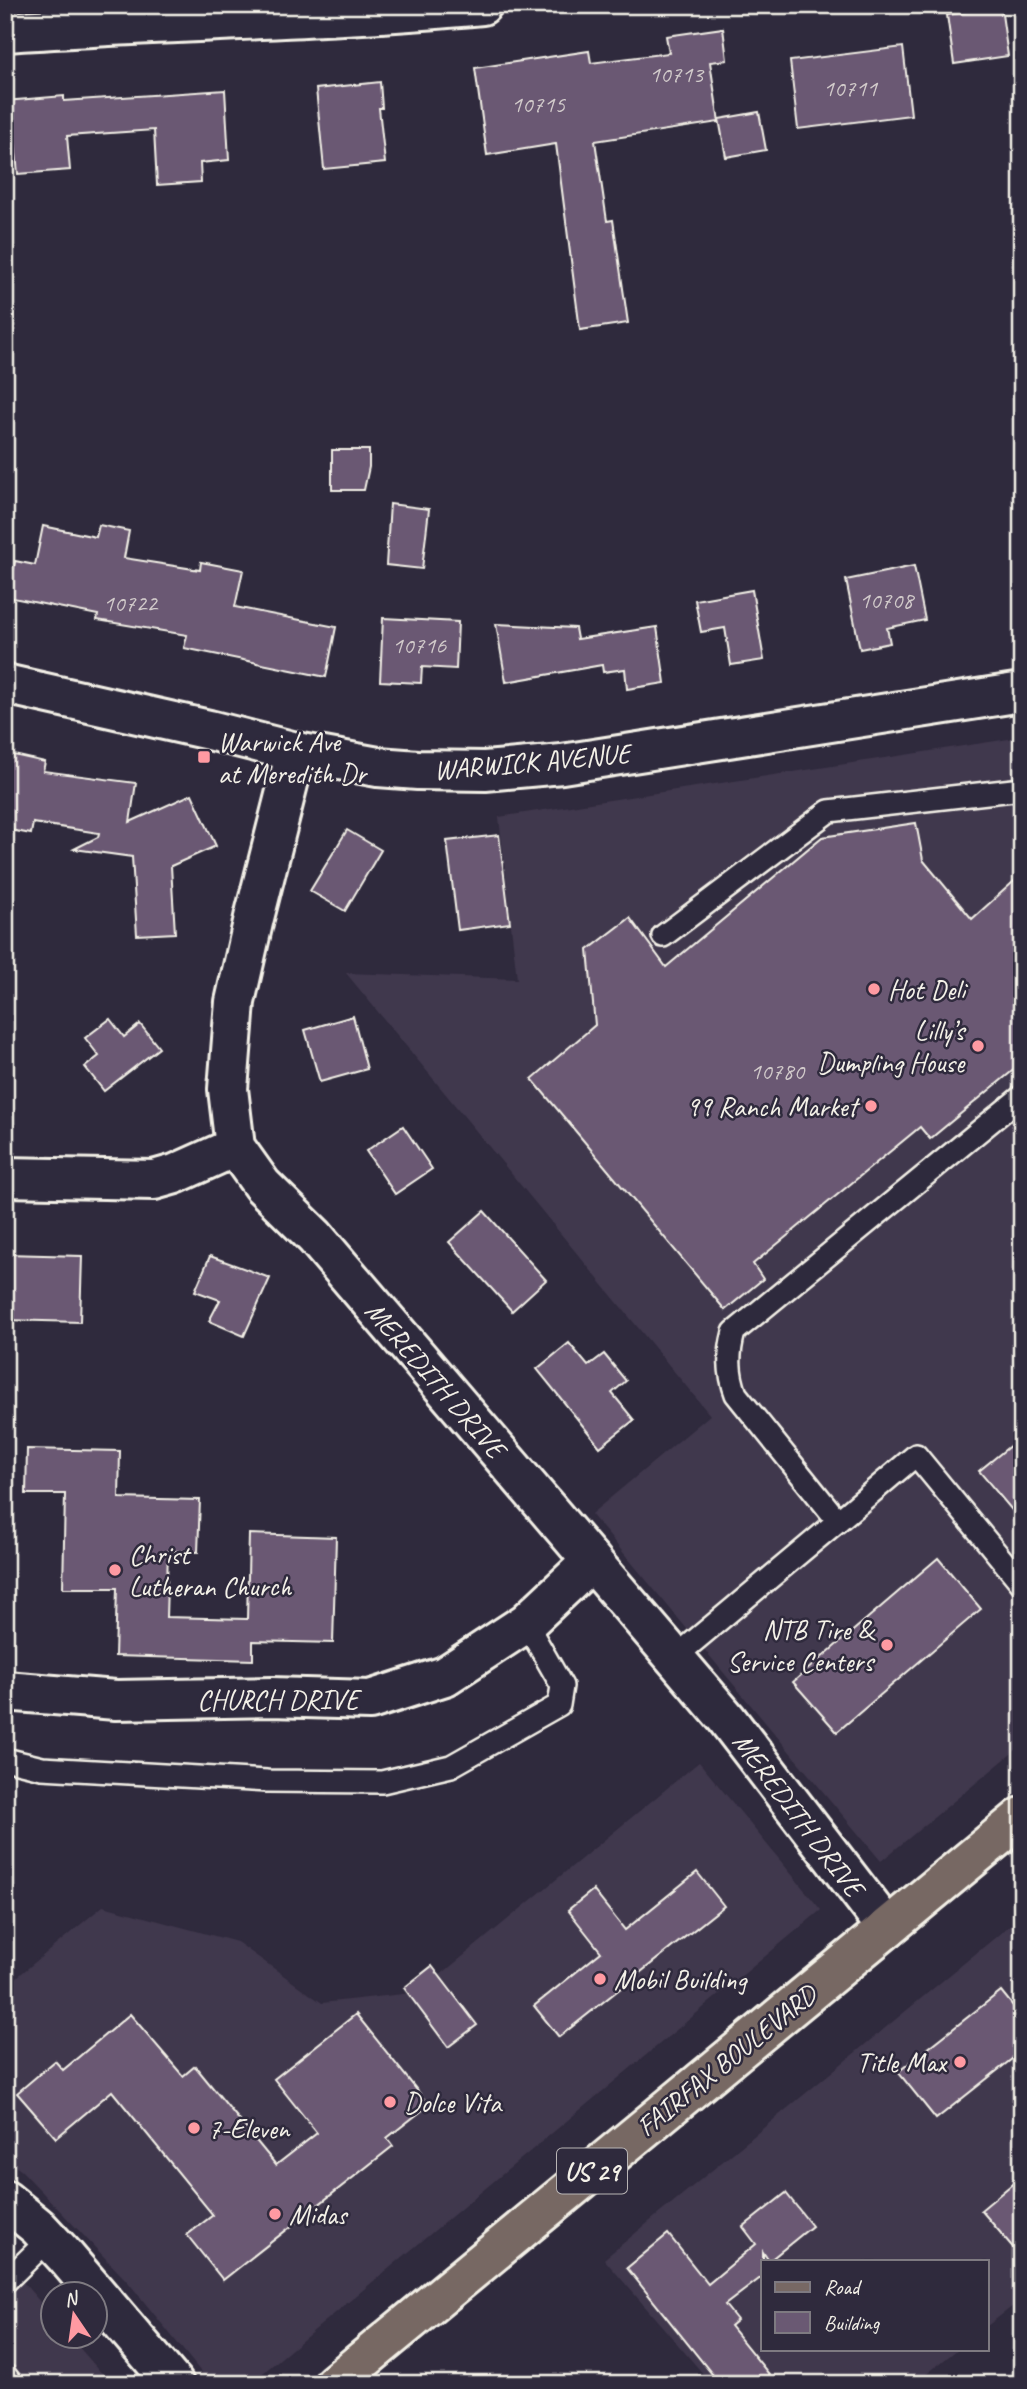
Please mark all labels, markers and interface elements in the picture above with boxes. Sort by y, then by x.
house number: 10713 [649,59,705,89]
house number: 10711 [823,73,878,103]
house number: 10715 [511,89,566,119]
house number: 10708 [859,585,915,615]
house number: 10722 [103,588,159,618]
house number: 10716 [392,630,447,660]
place label: Warwick Ave at Meredith Dr [218,724,368,791]
street label: WARWICK AVENUE [432,735,635,788]
marker: Warwick Ave at Meredith Dr [196,749,212,765]
place label: Hot Deli [888,972,969,1007]
marker: Hot Deli [866,981,882,997]
place label: Lilly’s Dumpling House [817,1013,966,1080]
marker: Lilly’s Dumpling House [970,1038,986,1054]
house number: 10780 [750,1056,806,1086]
place label: 99 Ranch Market [686,1089,861,1124]
marker: 99 Ranch Market [863,1098,879,1114]
street label: MEREDITH DRIVE [358,1294,516,1468]
place label: Christ Lutheran Church [129,1537,292,1604]
marker: Christ Lutheran Church [107,1562,123,1578]
place label: NTB Tire & Service Centers [727,1612,876,1679]
marker: NTB Tire & Service Centers [879,1637,895,1653]
street label: CHURCH DRIVE [197,1682,362,1717]
street label: MEREDITH DRIVE [725,1725,874,1906]
place label: Mobil Building [614,1962,748,1997]
marker: Mobil Building [592,1971,608,1987]
street label: FAIRFAX BOULEVARD [629,1975,826,2144]
place label: Title Max [857,2045,948,2080]
marker: Title Max [952,2054,968,2070]
place label: Dolce Vita [404,2085,503,2120]
marker: Dolce Vita [382,2094,398,2110]
place label: 7-Eleven [208,2111,291,2146]
marker: 7-Eleven [186,2120,202,2136]
road number: US 29 [557,2148,627,2194]
place label: Midas [289,2197,349,2232]
marker: Midas [267,2206,283,2222]
legend [761,2260,988,2350]
text: Road [824,2274,863,2300]
north arrow [38,2280,108,2350]
text: N [62,2286,82,2312]
text: Building [824,2310,881,2336]

